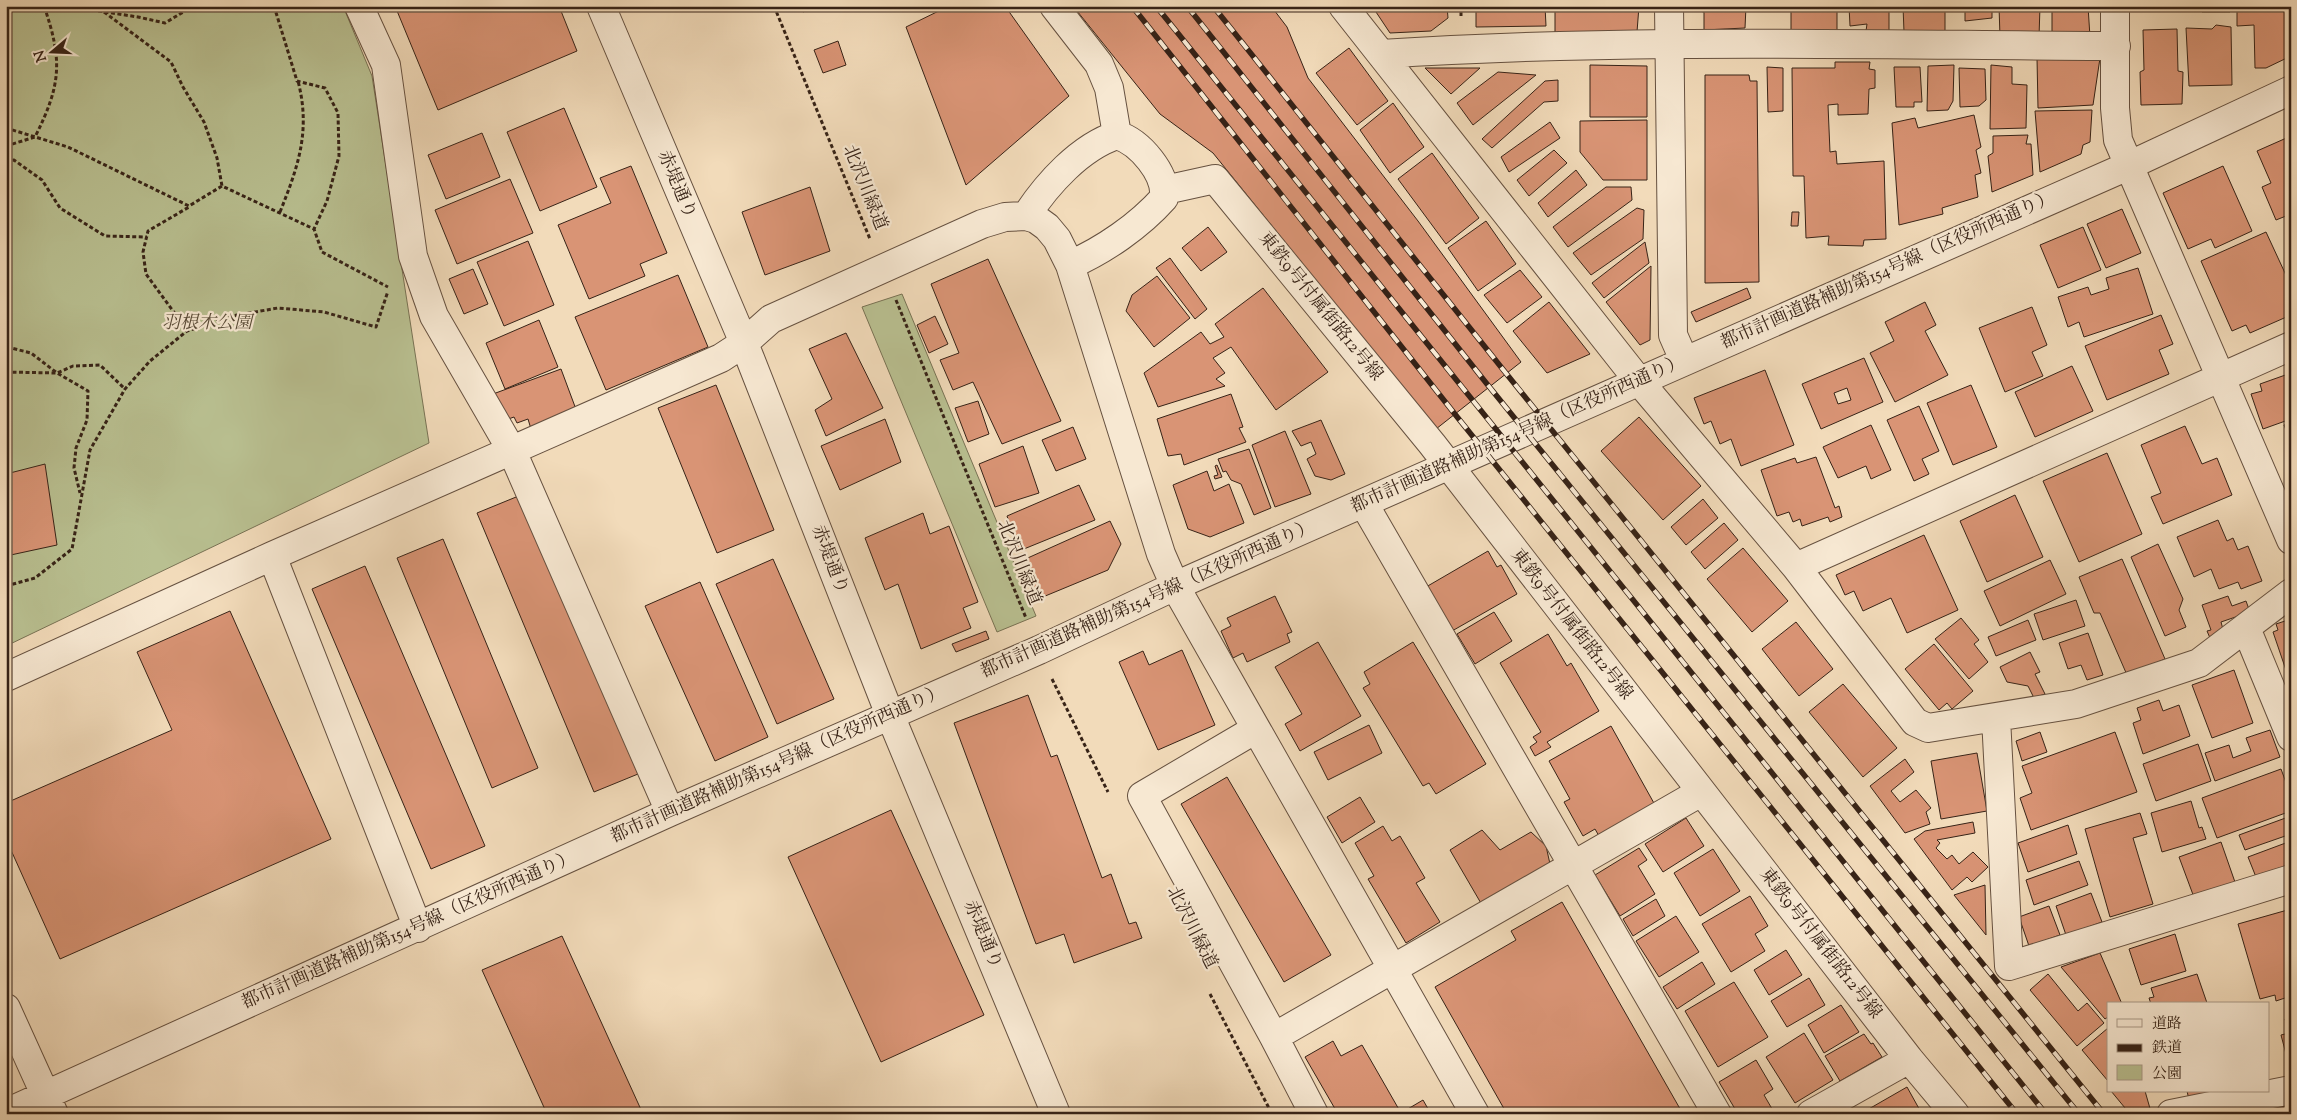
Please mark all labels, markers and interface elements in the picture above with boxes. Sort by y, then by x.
north arrow [28,28,78,78]
text: N [30,47,53,64]
street label: 北沢川緑道 [835,141,893,235]
street label: 赤堤通り [650,147,702,223]
street label: 都市計画道路補助第154号線（区役所西通り） [1717,185,2059,357]
street label: 東鉄9号付属街路12号線 [1252,227,1388,387]
park label: 羽根木公園 [162,311,255,337]
street label: 都市計画道路補助第154号線（区役所西通り） [1347,349,1689,521]
street label: 都市計画道路補助第154号線（区役所西通り） [977,514,1319,686]
street label: 北沢川緑道 [989,516,1047,610]
street label: 赤堤通り [804,522,854,598]
street label: 東鉄9号付属街路12号線 [1504,544,1638,706]
street label: 都市計画道路補助第154号線（区役所西通り） [607,679,949,851]
street label: 都市計画道路補助第154号線（区役所西通り） [238,845,580,1017]
street label: 東鉄9号付属街路12号線 [1753,863,1887,1025]
street label: 北沢川緑道 [1159,882,1223,974]
street label: 赤堤通り [956,897,1008,973]
legend [2107,1002,2270,1092]
text: 道路 [2152,1014,2182,1035]
text: 鉄道 [2152,1038,2182,1059]
text: 公園 [2152,1064,2182,1085]

